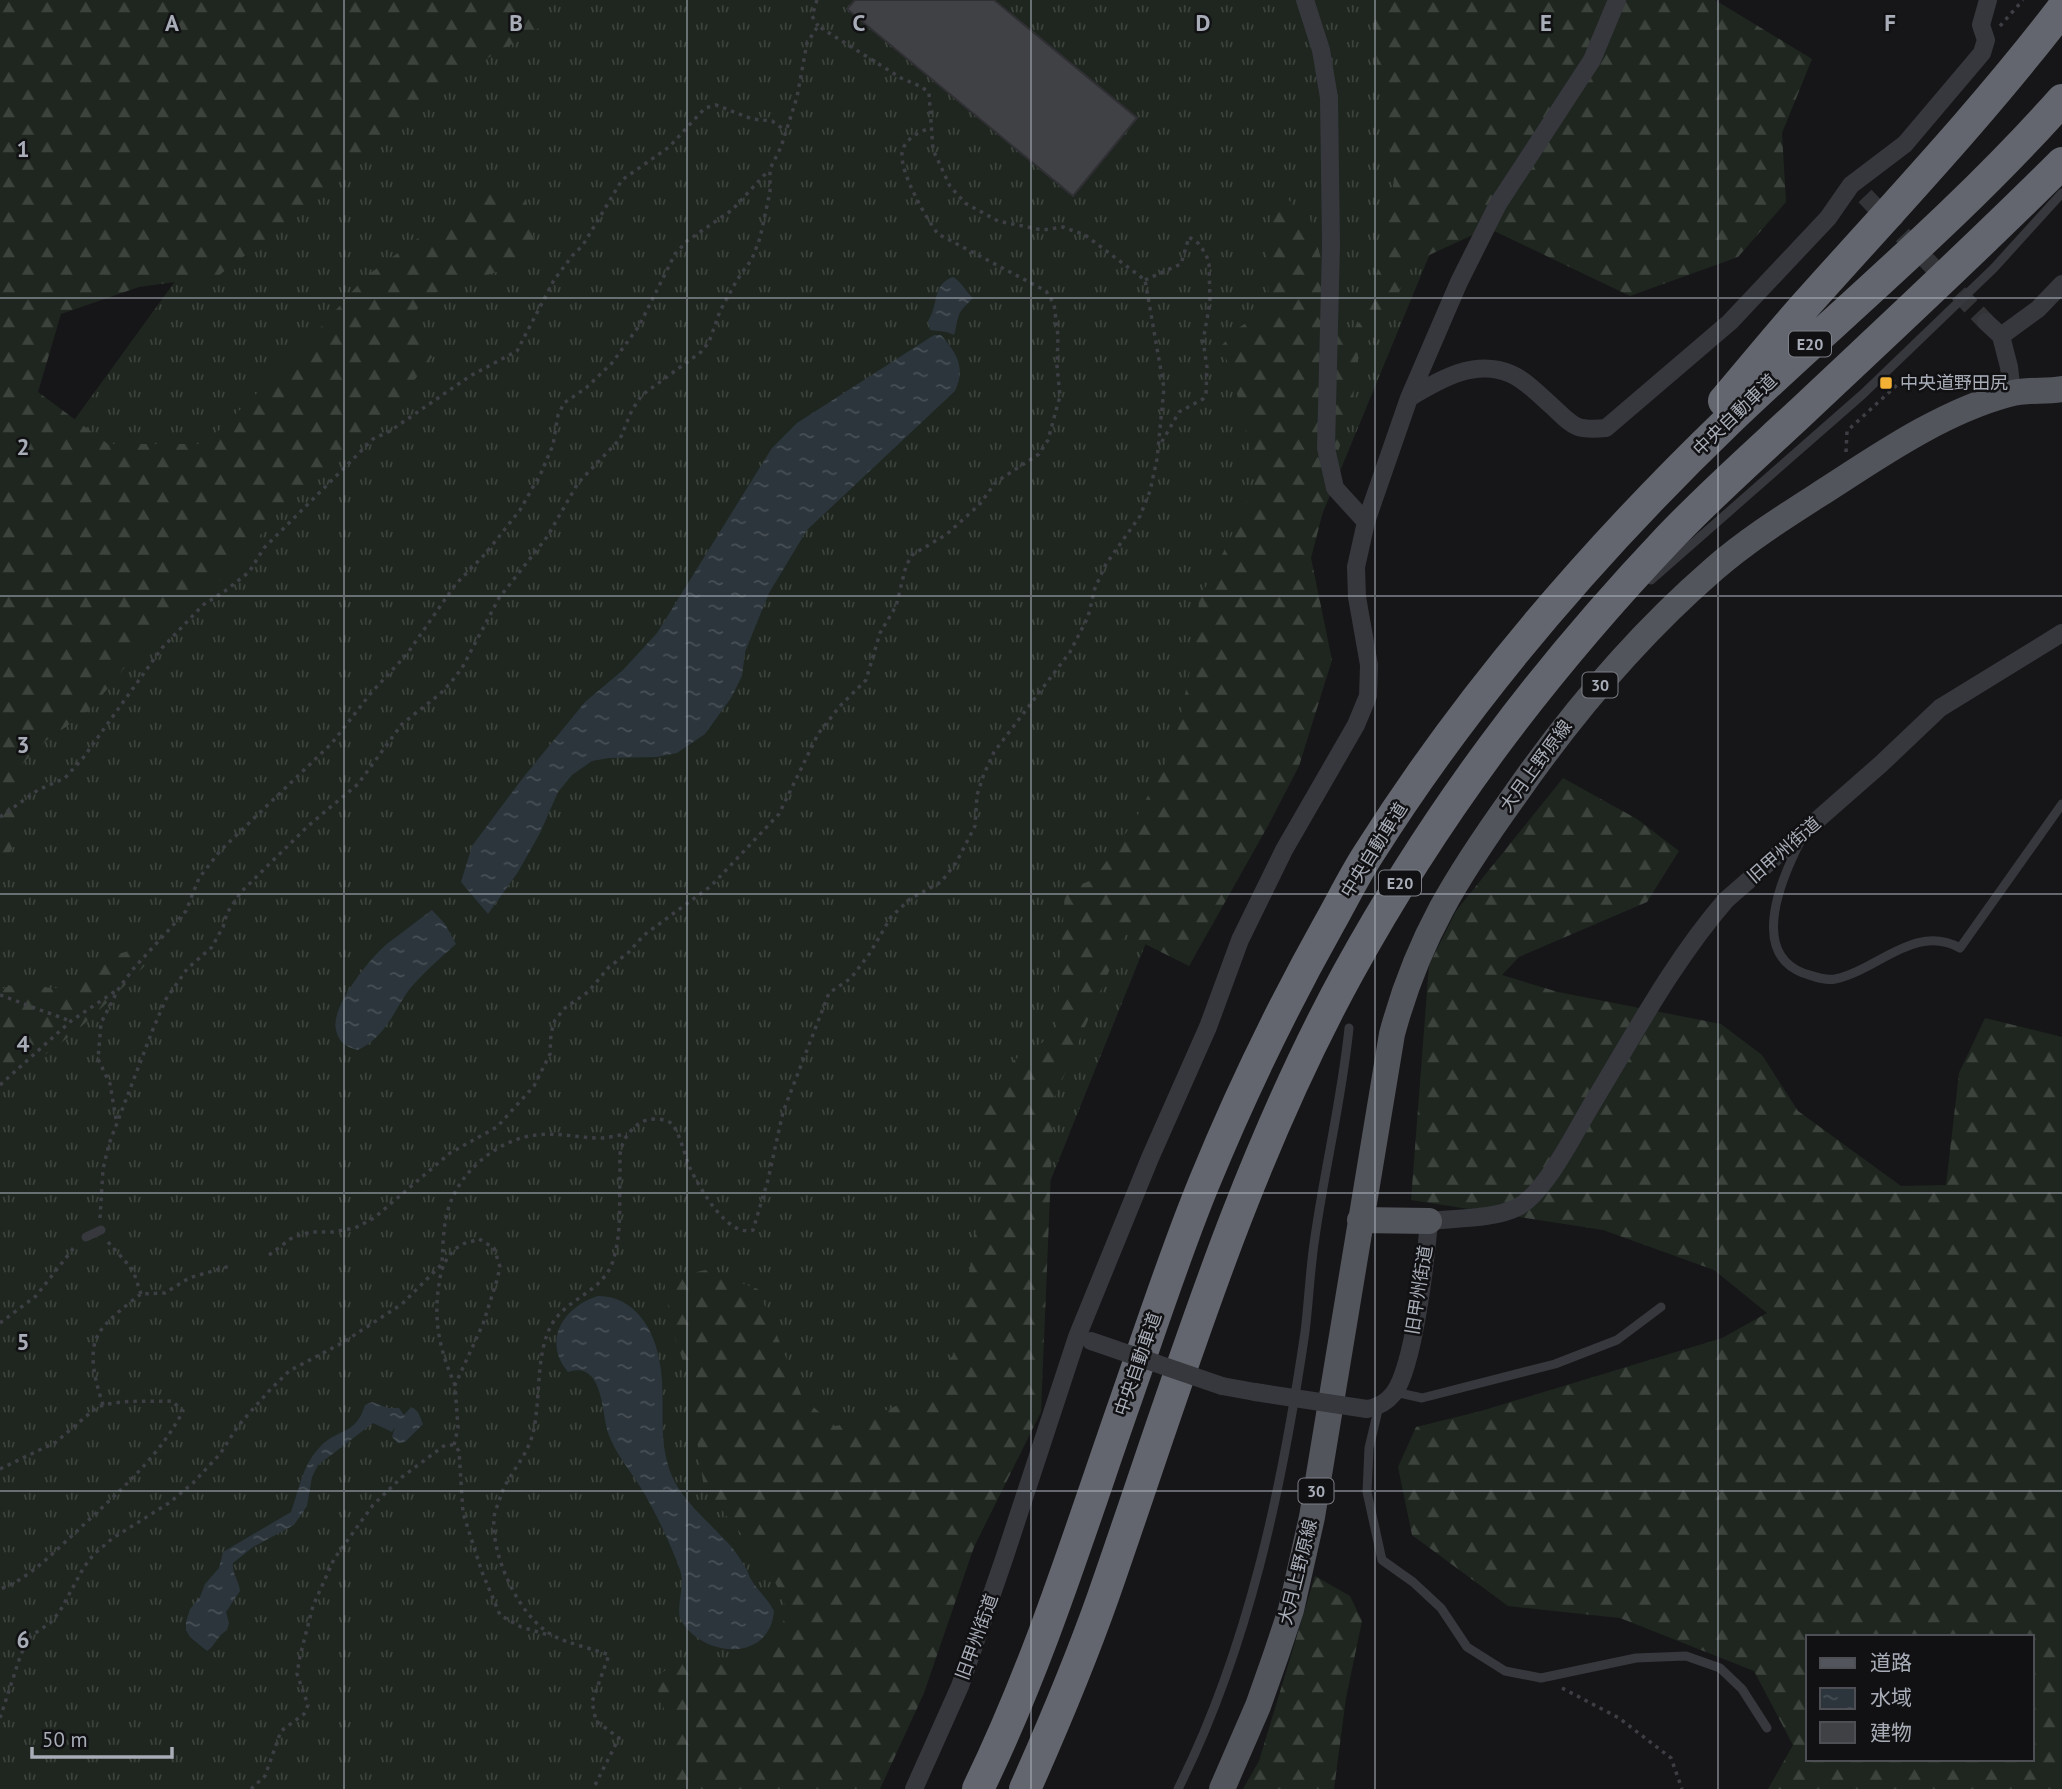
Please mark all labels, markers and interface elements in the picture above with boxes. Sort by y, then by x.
text: A [165,8,179,37]
text: B [509,8,523,37]
text: C [853,8,866,37]
text: D [1196,8,1210,37]
text: E [1540,8,1552,37]
text: F [1884,8,1896,37]
text: 1 [16,134,30,163]
road number: E20 [1789,332,1831,356]
street label: 中央自動車道 [1688,369,1781,460]
place label: 中央道野田尻 [1900,371,2008,394]
marker: 中央道野田尻 [1878,375,1894,391]
text: 2 [16,432,30,461]
road number: 30 [1582,672,1618,698]
street label: 大月上野原線 [1495,715,1577,816]
text: 3 [16,730,30,759]
street label: 中央自動車道 [1335,798,1412,902]
street label: 旧甲州街道 [1742,811,1825,888]
road number: E20 [1379,870,1421,896]
text: 4 [16,1029,30,1058]
street label: 旧甲州街道 [1400,1244,1437,1336]
street label: 中央自動車道 [1109,1309,1166,1419]
text: 5 [16,1327,30,1356]
road number: 30 [1298,1478,1334,1504]
street label: 大月上野原線 [1273,1517,1322,1627]
street label: 旧甲州街道 [950,1591,1003,1683]
text: 6 [16,1625,30,1654]
legend [1806,1635,2034,1761]
text: 道路 [1870,1649,1912,1676]
text: 水域 [1870,1684,1912,1711]
scale bar [32,1716,172,1760]
text: 建物 [1870,1719,1912,1746]
text: 50 m [42,1726,88,1753]

